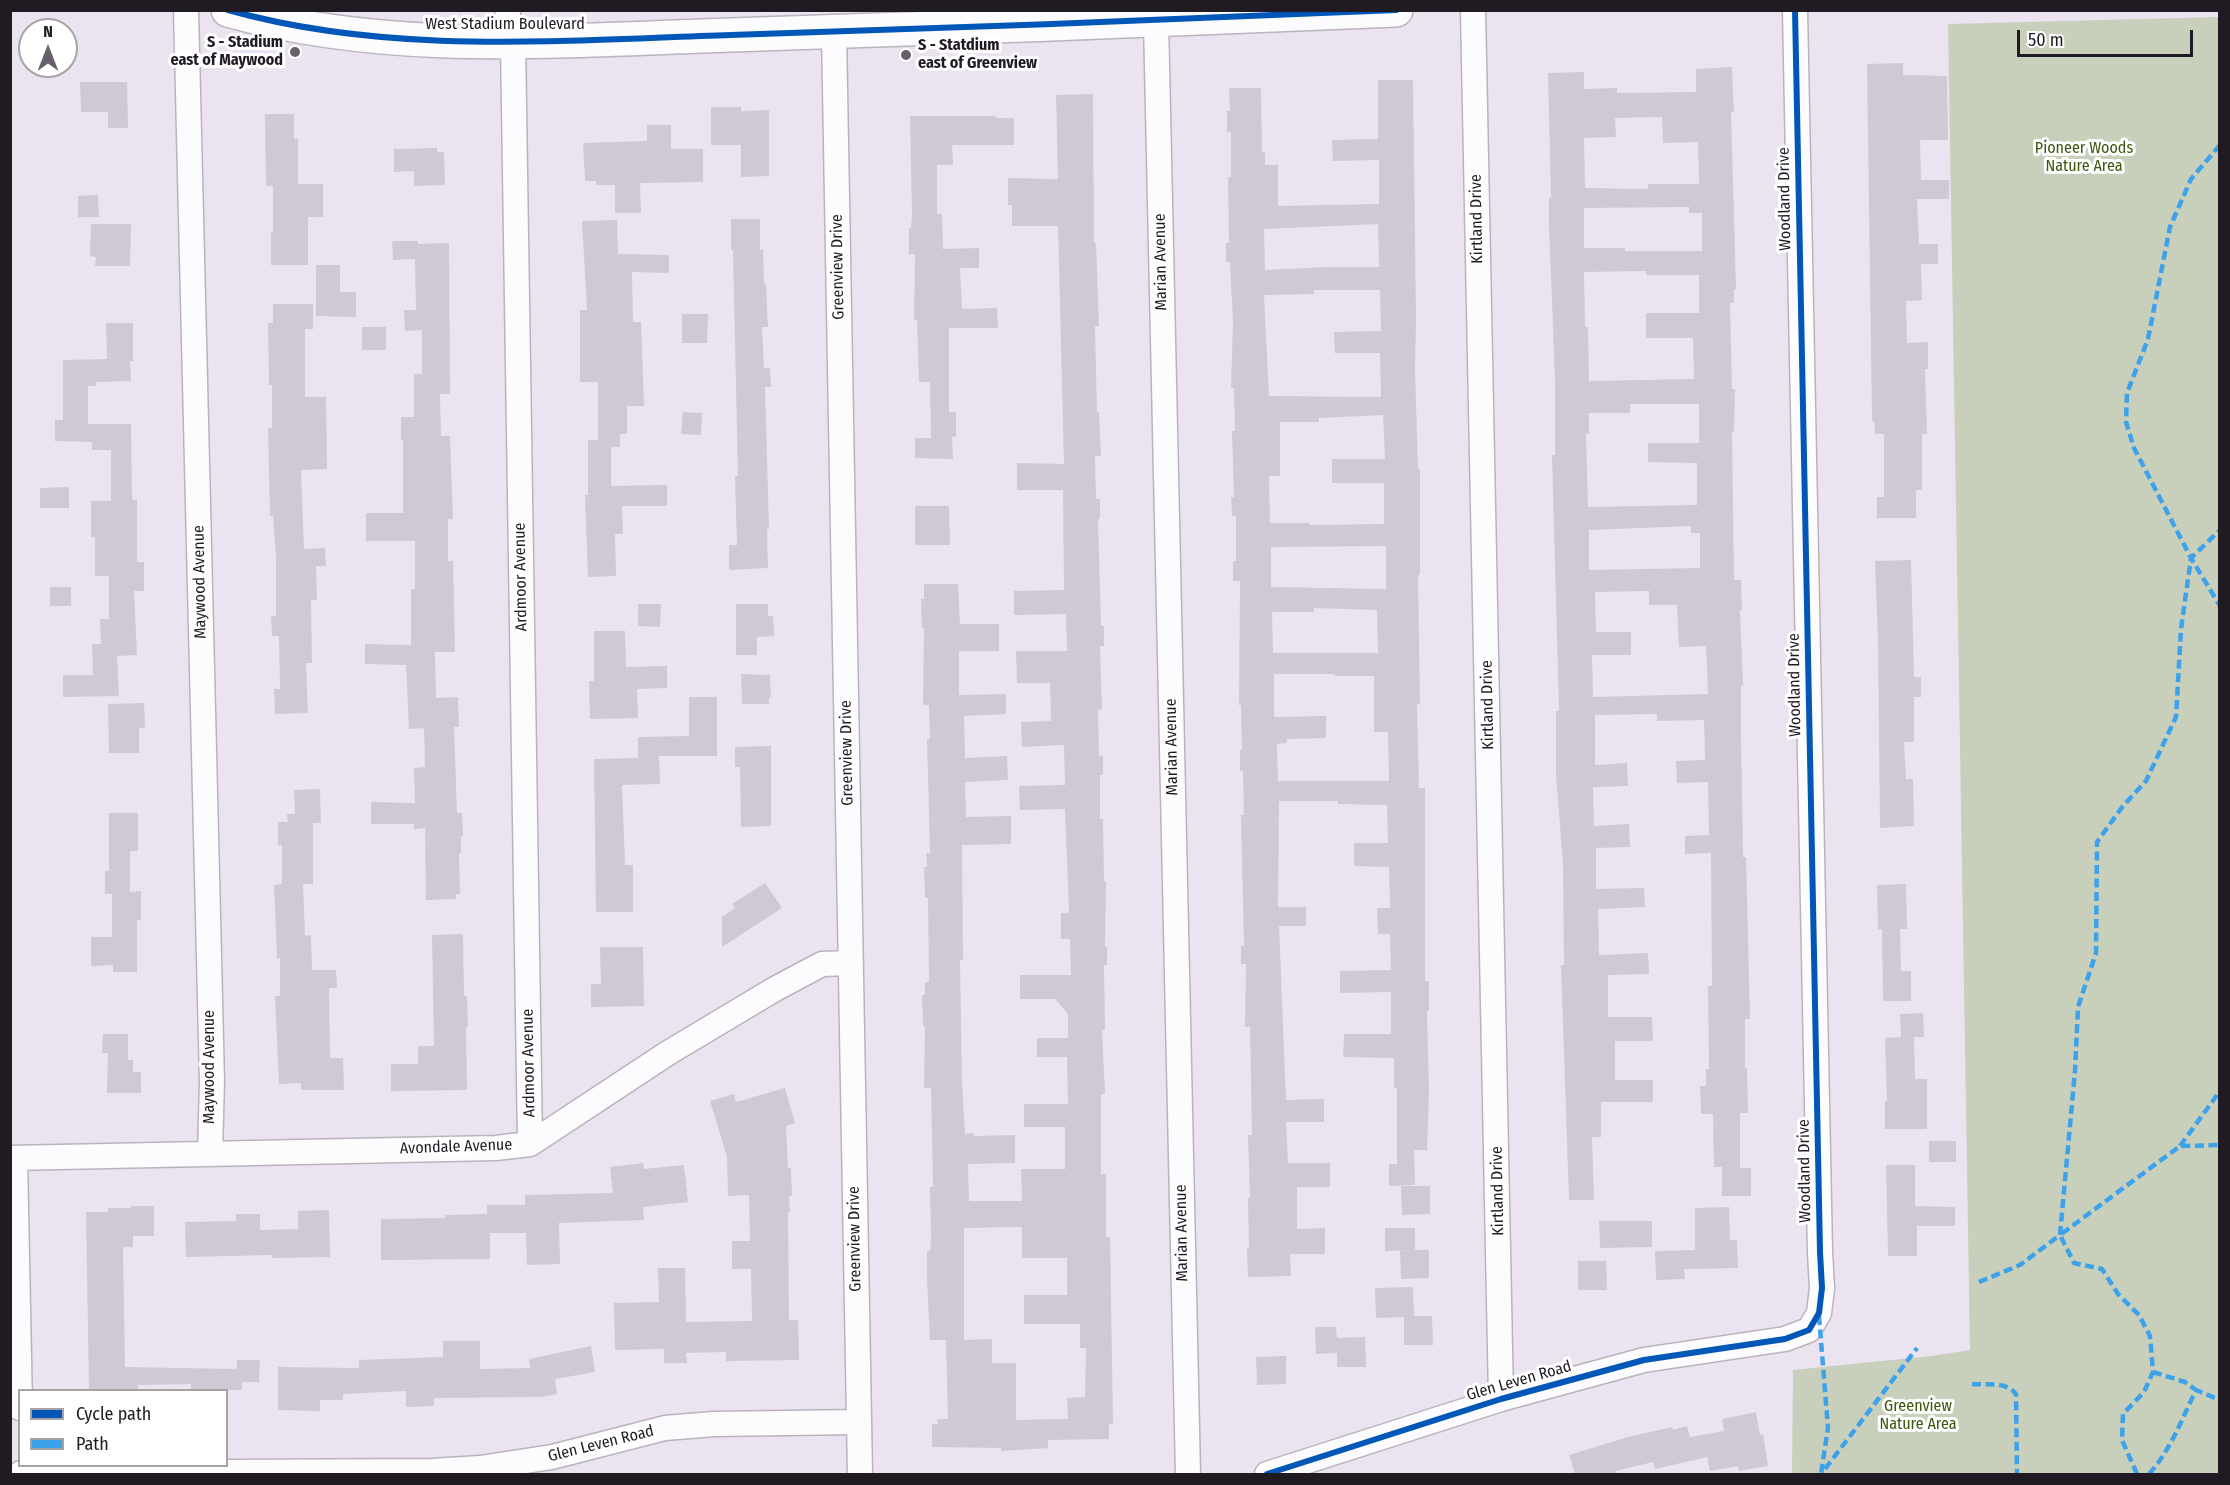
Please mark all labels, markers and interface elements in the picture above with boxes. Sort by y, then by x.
street label: West Stadium Boulevard [425,15,585,35]
north arrow [18,18,78,78]
scale bar [2020,18,2196,56]
text: N [43,22,53,41]
text: 50 m [2028,29,2064,51]
place label: S - Stadium east of Maywood [170,33,283,71]
place label: S - Statdium east of Greenview [918,36,1037,74]
marker: S - Stadium east of Maywood [288,45,302,59]
marker: S - Statdium east of Greenview [899,48,913,62]
park label: Pioneer Woods Nature Area [2035,139,2133,177]
street label: Woodland Drive [1774,147,1796,251]
street label: Kirtland Drive [1467,174,1487,264]
street label: Marian Avenue [1151,213,1171,311]
street label: Greenview Drive [827,214,849,320]
street label: Ardmoor Avenue [510,522,532,632]
street label: Maywood Avenue [189,525,211,639]
street label: Woodland Drive [1784,633,1806,737]
street label: Kirtland Drive [1478,660,1498,750]
street label: Marian Avenue [1162,698,1182,796]
street label: Greenview Drive [836,700,858,806]
street label: Ardmoor Avenue [518,1008,540,1118]
street label: Maywood Avenue [200,1010,220,1124]
street label: Woodland Drive [1794,1119,1816,1223]
street label: Avondale Avenue [399,1135,513,1159]
street label: Kirtland Drive [1488,1146,1508,1236]
street label: Marian Avenue [1172,1184,1192,1282]
street label: Greenview Drive [844,1186,866,1292]
street label: Glen Leven Road [1464,1357,1574,1405]
legend [18,1389,228,1467]
park label: Greenview Nature Area [1879,1397,1957,1435]
text: Cycle path [76,1403,151,1425]
street label: Glen Leven Road [546,1422,656,1466]
text: Path [76,1433,109,1455]

